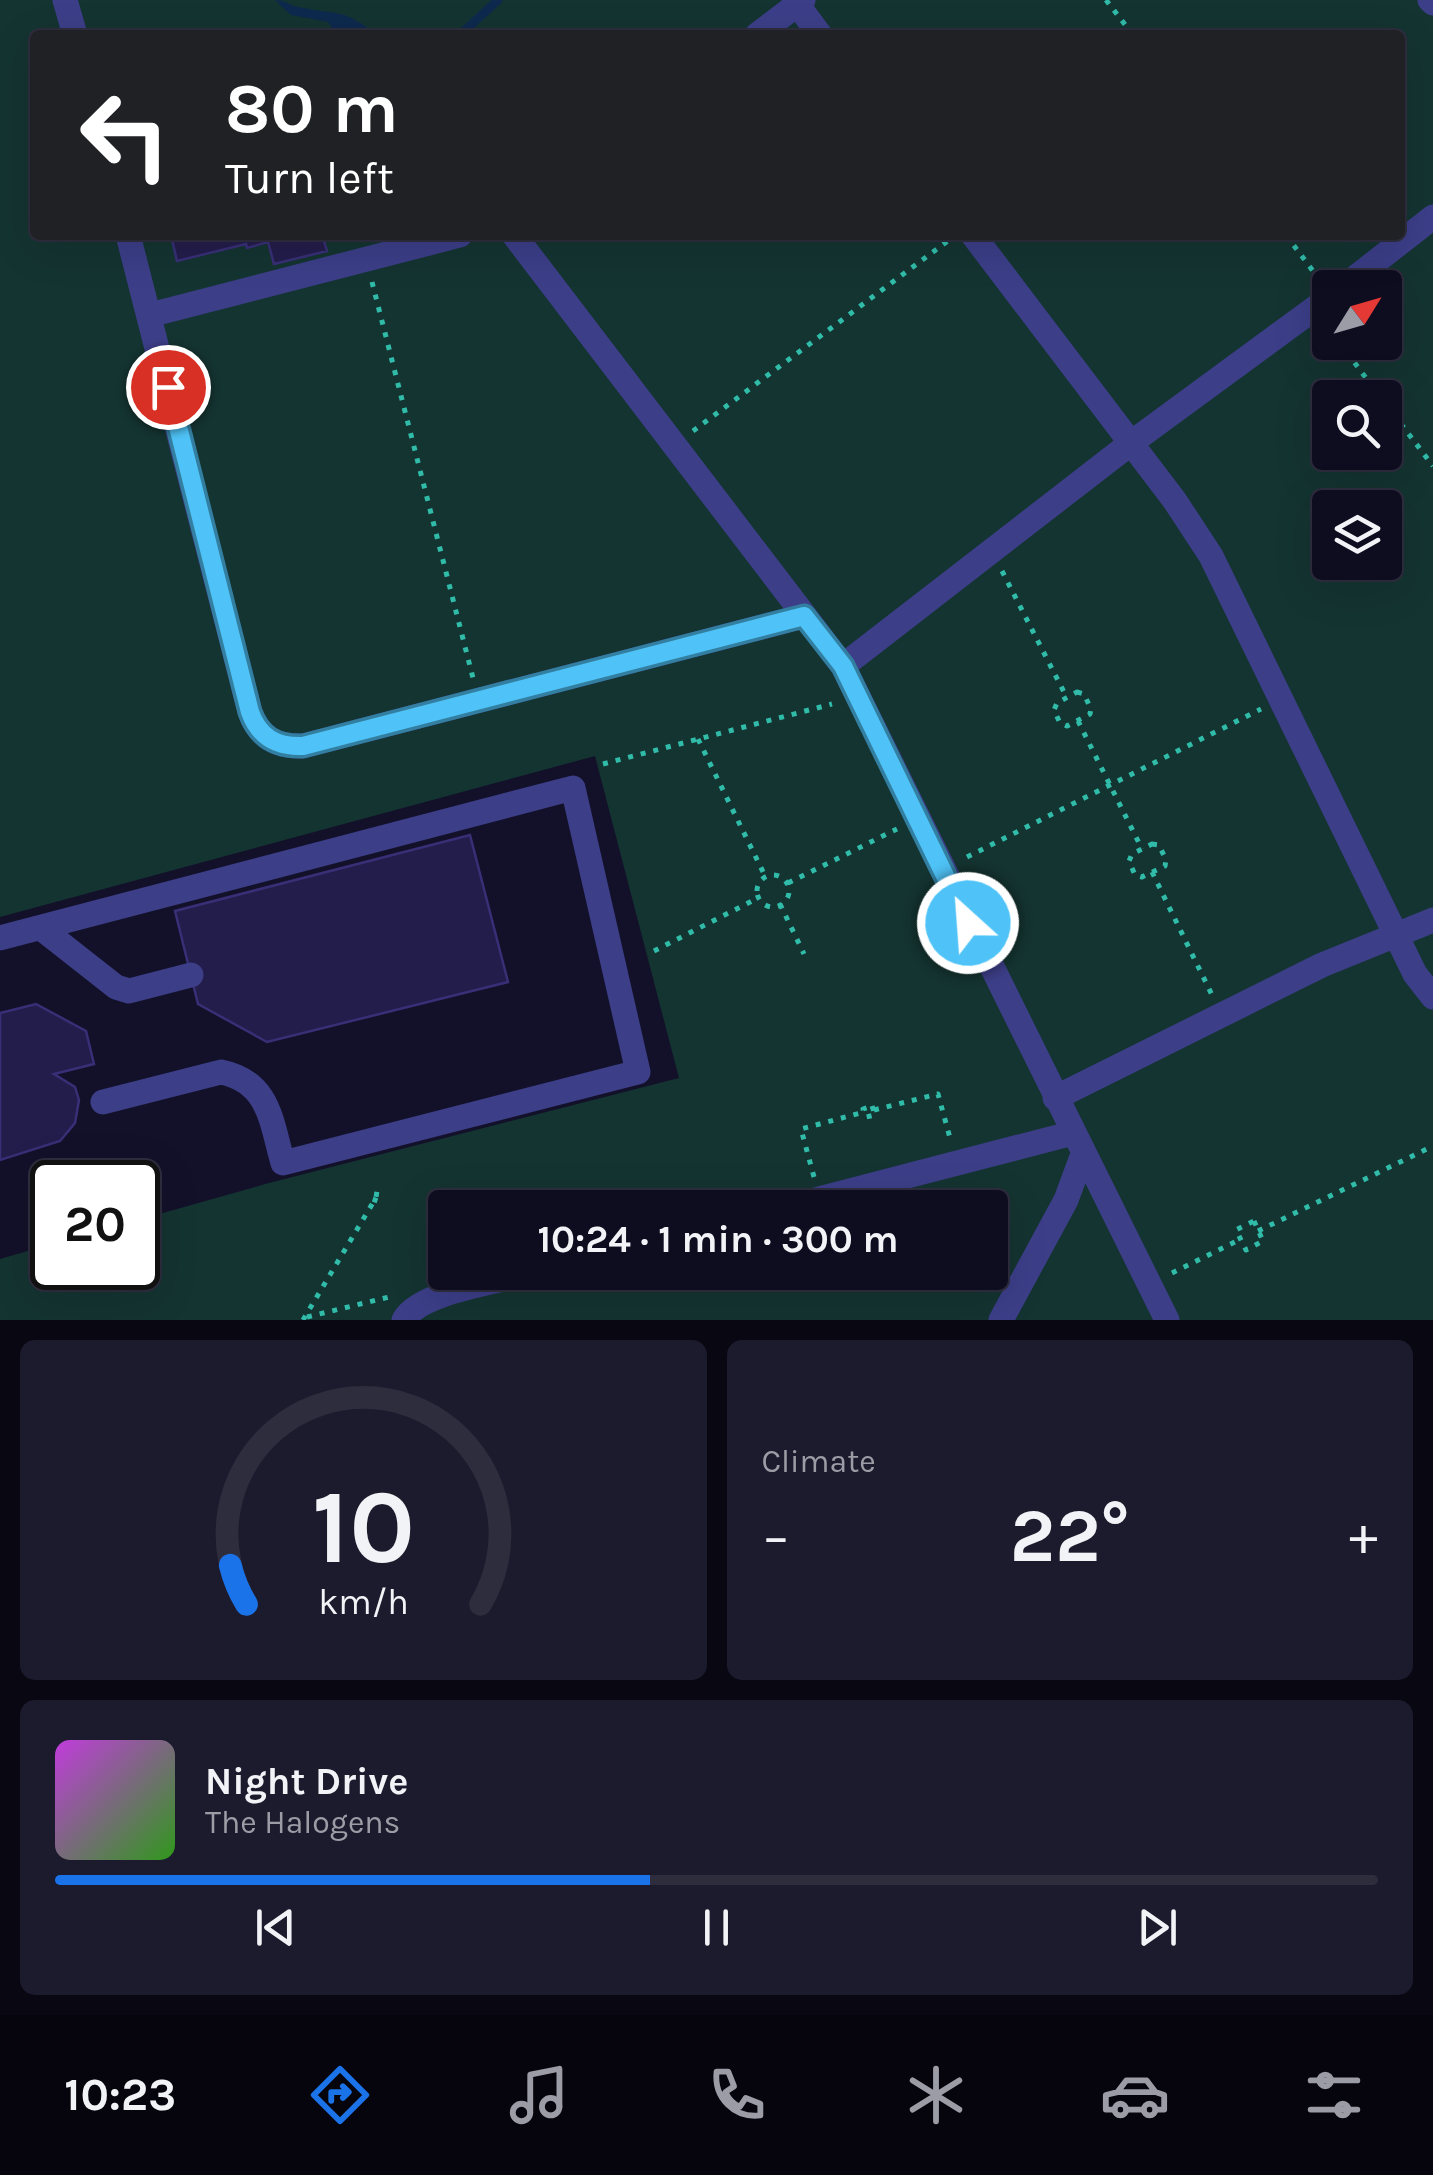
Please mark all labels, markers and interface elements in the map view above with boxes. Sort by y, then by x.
text: 80 m [225,68,399,150]
icon: left [60,70,190,200]
text: Turn left [225,152,394,204]
north arrow [1312,270,1402,360]
map controls [1312,270,1402,580]
pin [126,345,211,430]
icon: arrive [141,360,196,415]
button: search [1312,380,1402,470]
button: layers [1312,490,1402,580]
position arrow [916,871,1020,975]
speed limit sign: 20 [30,1160,160,1290]
text: 10:24 · 1 min · 300 m [538,1217,898,1262]
text: Climate [762,1443,876,1480]
text: 10 [312,1467,415,1588]
text: 22° [1010,1492,1130,1580]
text: − [762,1504,790,1568]
text: + [1349,1504,1378,1568]
text: km/h [318,1581,409,1623]
text: Night Drive [205,1759,408,1804]
text: The Halogens [205,1804,400,1841]
icon: previous [248,1900,303,1955]
icon: pause [689,1900,744,1955]
icon: next [1130,1900,1185,1955]
icon: directions [305,2060,375,2130]
icon: music [504,2060,574,2130]
icon: phone [702,2060,772,2130]
icon: climate [901,2060,971,2130]
icon: car [1100,2060,1170,2130]
icon: filters [1299,2060,1369,2130]
text: 10:23 [64,2069,176,2121]

